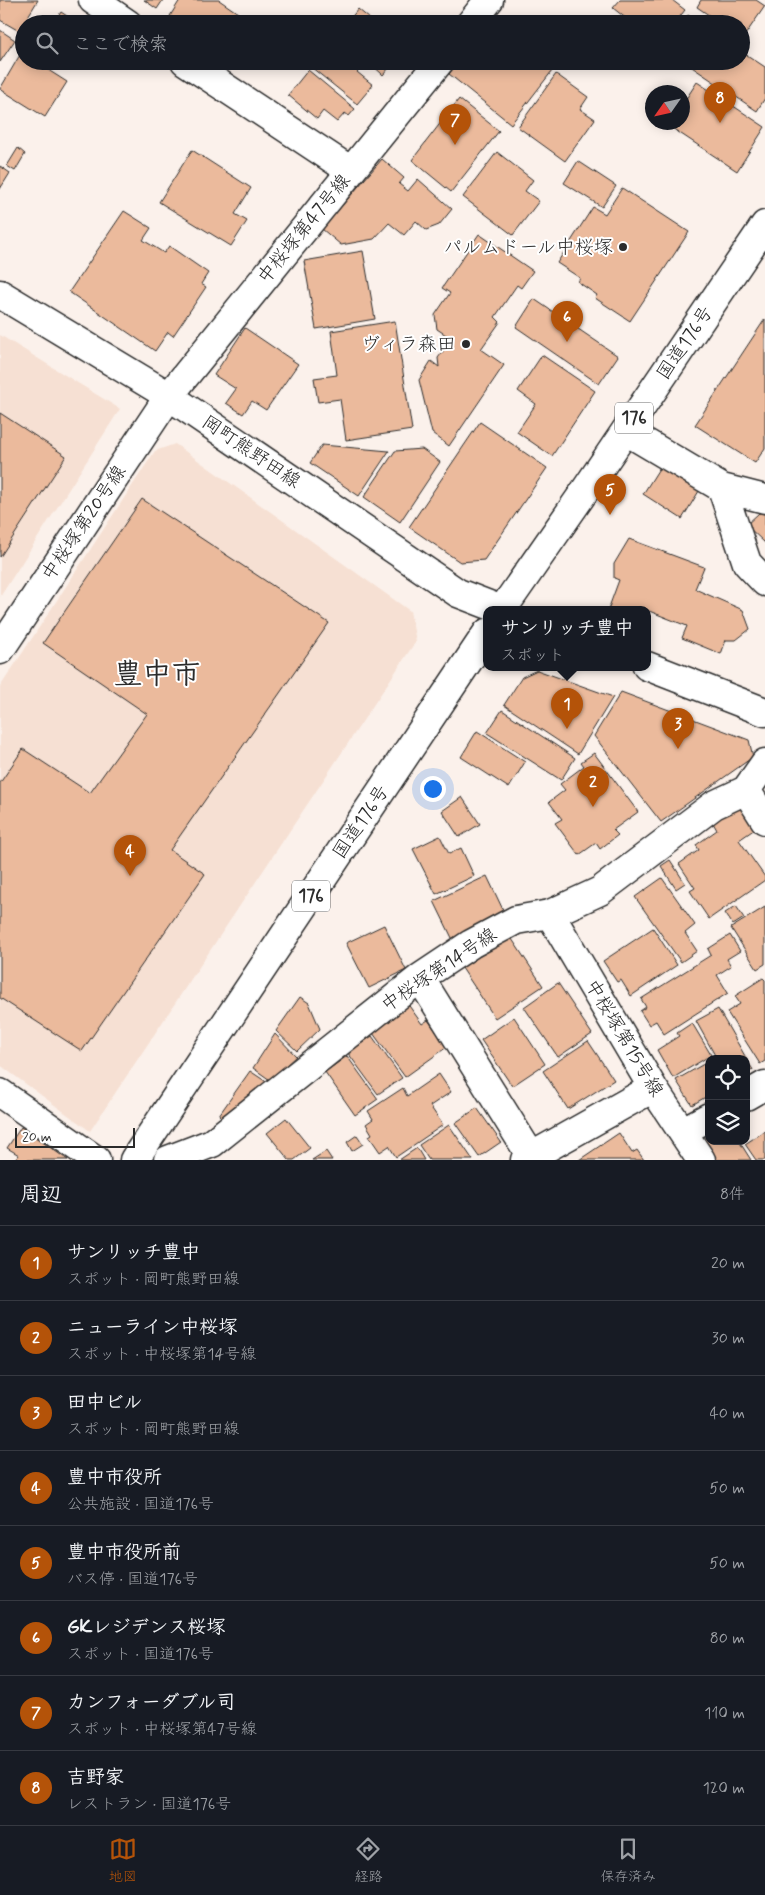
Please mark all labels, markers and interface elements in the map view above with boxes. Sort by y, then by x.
search box [15,15,750,70]
icon: search [33,29,61,57]
text: ここで検索 [73,32,168,57]
pin: 8 [704,82,736,123]
north arrow [645,85,690,130]
pin: 7 [439,104,471,145]
street label: 中桜塚第47号線 [252,169,356,289]
place label: パルムドール中桜塚 [443,235,613,260]
marker: パルムドール中桜塚 [617,241,629,253]
pin: 6 [551,301,583,342]
street label: 国道176号 [651,301,719,385]
place label: ヴィラ森田 [361,332,456,357]
marker: ヴィラ森田 [460,338,472,350]
road number: 176 [615,402,653,433]
street label: 岡町熊野田線 [197,410,305,494]
street label: 中桜塚第20号線 [36,460,132,586]
pin: 5 [594,474,626,515]
popup [483,606,651,671]
text: サンリッチ豊中 [500,616,634,641]
text: スポット [500,645,565,666]
district label: 豊中市 [113,656,201,694]
pin: 1 [551,688,583,729]
pin: 3 [662,708,694,749]
pin: 2 [577,766,609,807]
your location [420,776,446,802]
street label: 国道176号 [327,780,395,864]
pin: 4 [114,835,146,876]
road number: 176 [292,880,330,911]
street label: 中桜塚第14号線 [376,922,502,1018]
street label: 中桜塚第15号線 [579,975,669,1101]
map controls [705,1055,750,1145]
button: locate [705,1055,750,1100]
button: layers [705,1100,750,1145]
scale bar [15,1125,135,1148]
text: 20 m [22,1128,52,1146]
text: 周辺 [20,1181,62,1209]
text: 8件 [720,1184,745,1205]
text: サンリッチ豊中 [67,1240,200,1265]
text: 1 [32,1253,40,1274]
text: 20 m [711,1253,745,1274]
text: スポット · 岡町熊野田線 [67,1269,239,1290]
text: ニューライン中桜塚 [67,1315,237,1340]
text: 2 [32,1328,40,1349]
text: 30 m [712,1328,745,1349]
text: スポット · 中桜塚第14号線 [67,1344,256,1365]
text: 田中ビル [67,1390,143,1415]
text: 3 [32,1403,40,1424]
text: 40 m [709,1403,745,1424]
text: スポット · 岡町熊野田線 [67,1419,239,1440]
text: 豊中市役所 [67,1465,162,1490]
text: 4 [31,1478,41,1499]
text: 50 m [709,1478,745,1499]
text: 公共施設 · 国道176号 [67,1494,214,1515]
text: 豊中市役所前 [67,1540,181,1565]
text: 5 [31,1553,41,1574]
text: 50 m [709,1553,745,1574]
text: バス停 · 国道176号 [67,1569,198,1590]
text: GKレジデンス桜塚 [67,1615,225,1640]
text: 6 [32,1628,40,1649]
text: 80 m [710,1628,745,1649]
text: スポット · 国道176号 [67,1644,214,1665]
text: カンフォーダブル司 [67,1690,235,1715]
text: 7 [31,1703,41,1724]
text: 110 m [704,1703,745,1724]
text: スポット · 中桜塚第47号線 [67,1719,257,1740]
text: 吉野家 [67,1765,124,1790]
text: 8 [31,1778,41,1799]
text: 120 m [703,1778,745,1799]
text: レストラン · 国道176号 [67,1794,231,1815]
tab: 地図 [109,1835,137,1886]
tab: 経路 [354,1835,382,1886]
tab: 保存済み [600,1835,656,1886]

